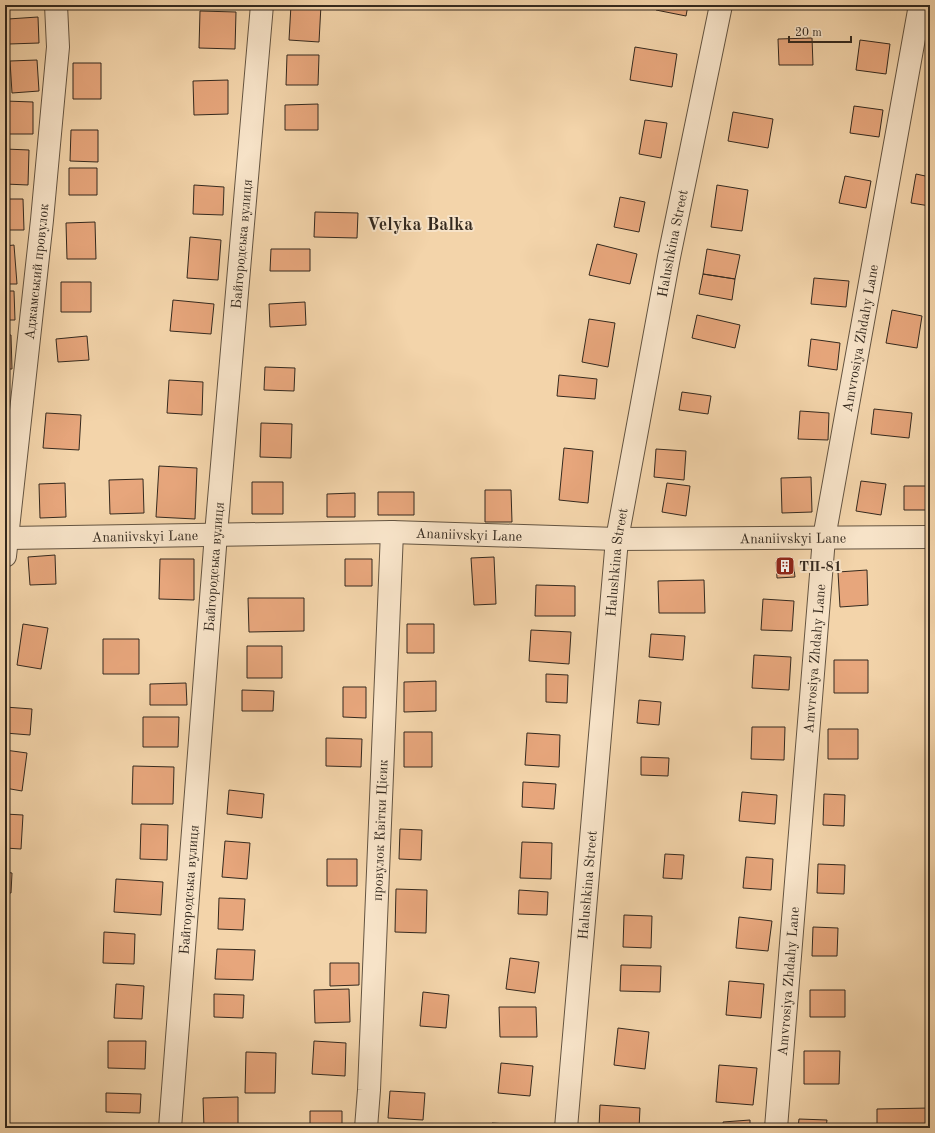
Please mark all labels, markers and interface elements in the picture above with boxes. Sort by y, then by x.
scale bar [789,18,851,44]
text: 20 m [795,27,822,39]
street label: Байгородська вулиця [230,179,255,309]
street label: Halushkina Street [656,188,691,299]
street label: Аджамський провулок [23,203,51,341]
district label: Velyka Balka [367,216,473,234]
street label: Amvrosiya Zhdahy Lane [841,263,881,413]
street label: Байгородська вулиця [202,501,227,632]
street label: Halushkina Street [604,507,631,617]
street label: Ananiivskyi Lane [415,527,522,544]
street label: Ananiivskyi Lane [92,529,198,545]
street label: Ananiivskyi Lane [740,532,846,546]
building icon: ТП-81 [774,555,796,577]
place label: ТП-81 [799,560,842,574]
street label: Amvrosiya Zhdahy Lane [802,583,828,734]
street label: провулок Квітки Цісик [371,759,391,901]
street label: Байгородська вулиця [177,824,201,955]
street label: Halushkina Street [576,830,600,940]
street label: Amvrosiya Zhdahy Lane [776,906,802,1057]

